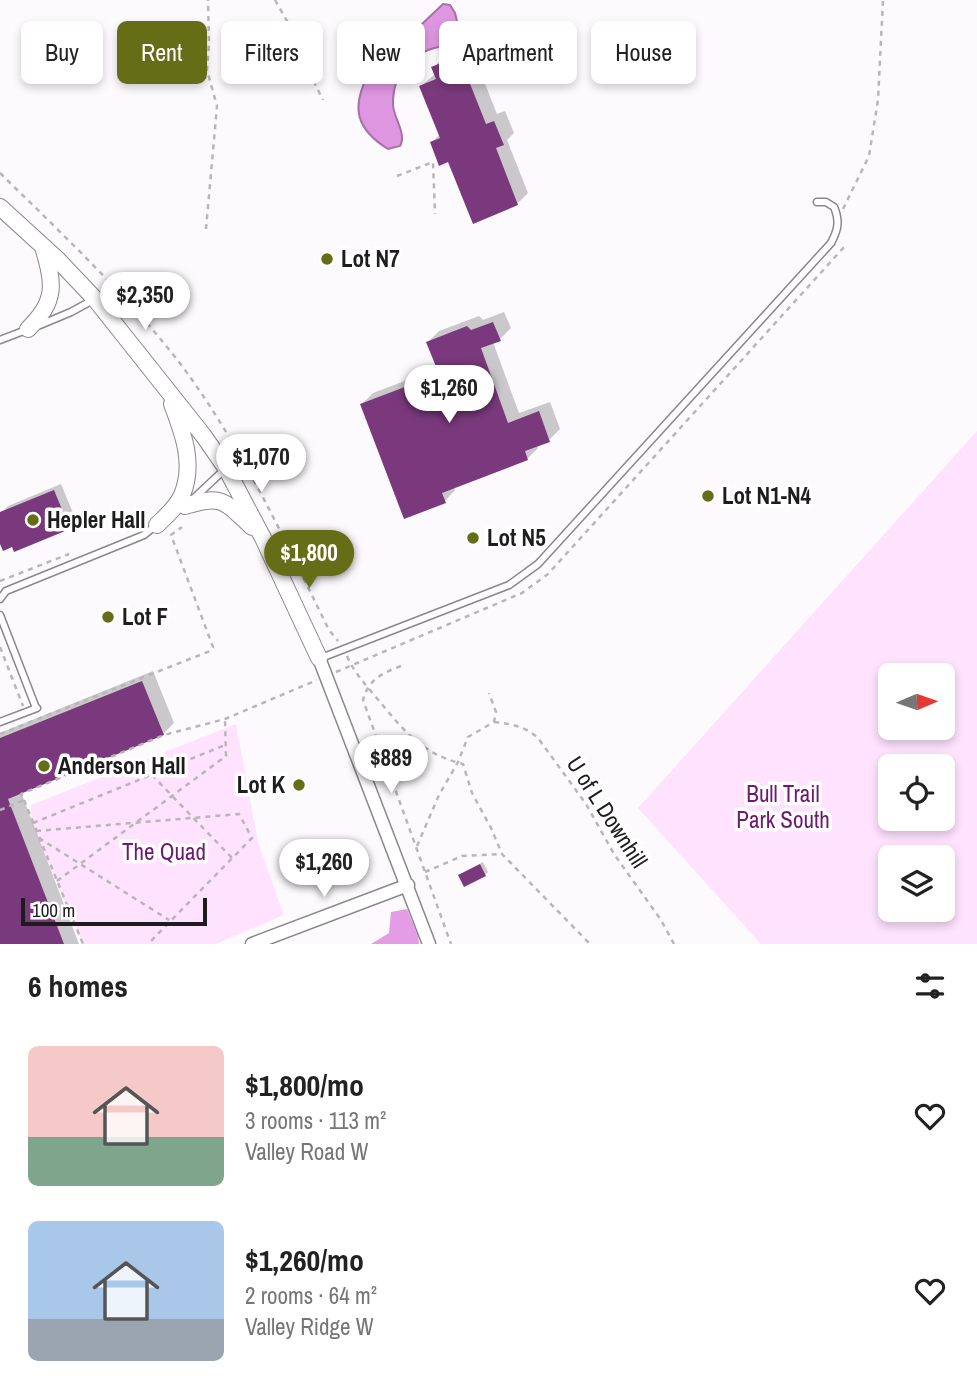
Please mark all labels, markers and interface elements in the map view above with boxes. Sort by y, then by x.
chip: Buy [21,21,103,84]
chip: Rent [117,21,207,84]
chip: Filters [221,21,323,84]
chip: New [337,21,425,84]
chip: Apartment [439,21,577,84]
chip: House [591,21,696,84]
place label: Lot N7 [341,243,400,274]
marker: Lot N7 [319,251,335,267]
pin: $2,350 [88,272,202,332]
text: $2,350 [116,279,174,310]
pin: $1,260 [392,366,506,425]
text: $1,260 [420,372,478,403]
pin: $1,070 [204,434,318,494]
text: $1,070 [232,441,290,472]
place label: Lot N1-N4 [722,480,812,511]
marker: Lot N1-N4 [700,488,716,504]
place label: Hepler Hall [47,504,146,535]
marker: Hepler Hall [25,512,41,528]
place label: Lot N5 [487,522,546,553]
pin: $1,800 [252,530,366,590]
marker: Lot N5 [465,530,481,546]
text: $1,800 [280,537,338,568]
place label: Lot F [122,601,168,632]
marker: Lot F [100,609,116,625]
north arrow [878,663,956,740]
map controls [878,663,955,922]
pin: $889 [350,736,432,795]
text: $889 [370,742,412,773]
place label: Anderson Hall [58,750,186,781]
street label: U of L Downhill [560,750,655,874]
button: locate [878,754,955,831]
marker: Anderson Hall [36,758,52,774]
place label: Lot K [237,769,285,800]
marker: Lot K [291,777,307,793]
park label: Bull Trail Park South [736,778,830,835]
park label: The Quad [122,836,206,867]
pin: $1,260 [267,839,381,899]
button: layers [878,845,955,922]
text: $1,260 [295,846,353,877]
scale bar [21,895,206,927]
text: 100 m [32,897,75,923]
text: 6 homes [28,966,128,1006]
icon: filters [911,967,949,1005]
text: $1,800/mo [245,1065,364,1105]
icon: home [84,1074,168,1158]
icon: heart [911,1097,949,1135]
text: 3 rooms · 113 m² [245,1105,386,1136]
text: Valley Road W [245,1136,368,1167]
text: $1,260/mo [245,1240,364,1280]
icon: home [84,1249,168,1333]
icon: heart [911,1272,949,1310]
text: 2 rooms · 64 m² [245,1280,377,1311]
text: Valley Ridge W [245,1311,374,1342]

